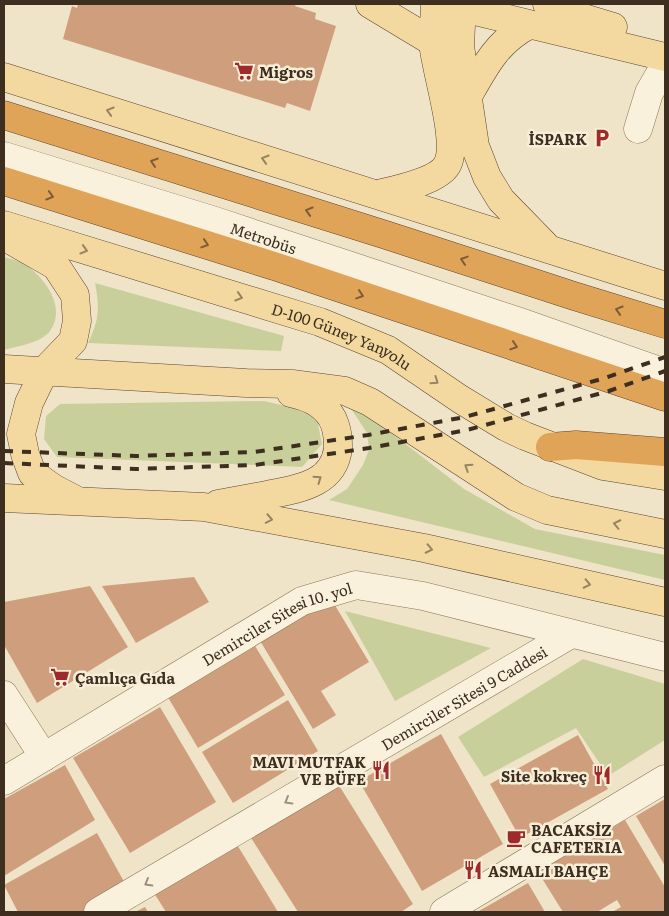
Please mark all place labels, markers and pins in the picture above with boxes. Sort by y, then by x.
supermarket icon: Migros [233,60,255,82]
place label: Migros [259,60,313,83]
place label: İSPARK [529,127,587,150]
parking icon: İSPARK [591,127,613,149]
supermarket icon: Çamlıça Gıda [49,666,71,688]
place label: Çamlıça Gıda [75,666,175,689]
place label: MAVI MUTFAK VE BÜFE [252,750,366,790]
restaurant icon: MAVI MUTFAK VE BÜFE [370,759,392,781]
place label: Site kokreç [501,764,587,787]
restaurant icon: Site kokreç [591,764,613,786]
place label: BACAKSİZ CAFETERIA [531,818,623,858]
cafe icon: BACAKSİZ CAFETERIA [505,827,527,849]
restaurant icon: ASMALI BAHÇE [462,859,484,881]
place label: ASMALI BAHÇE [488,859,608,882]

